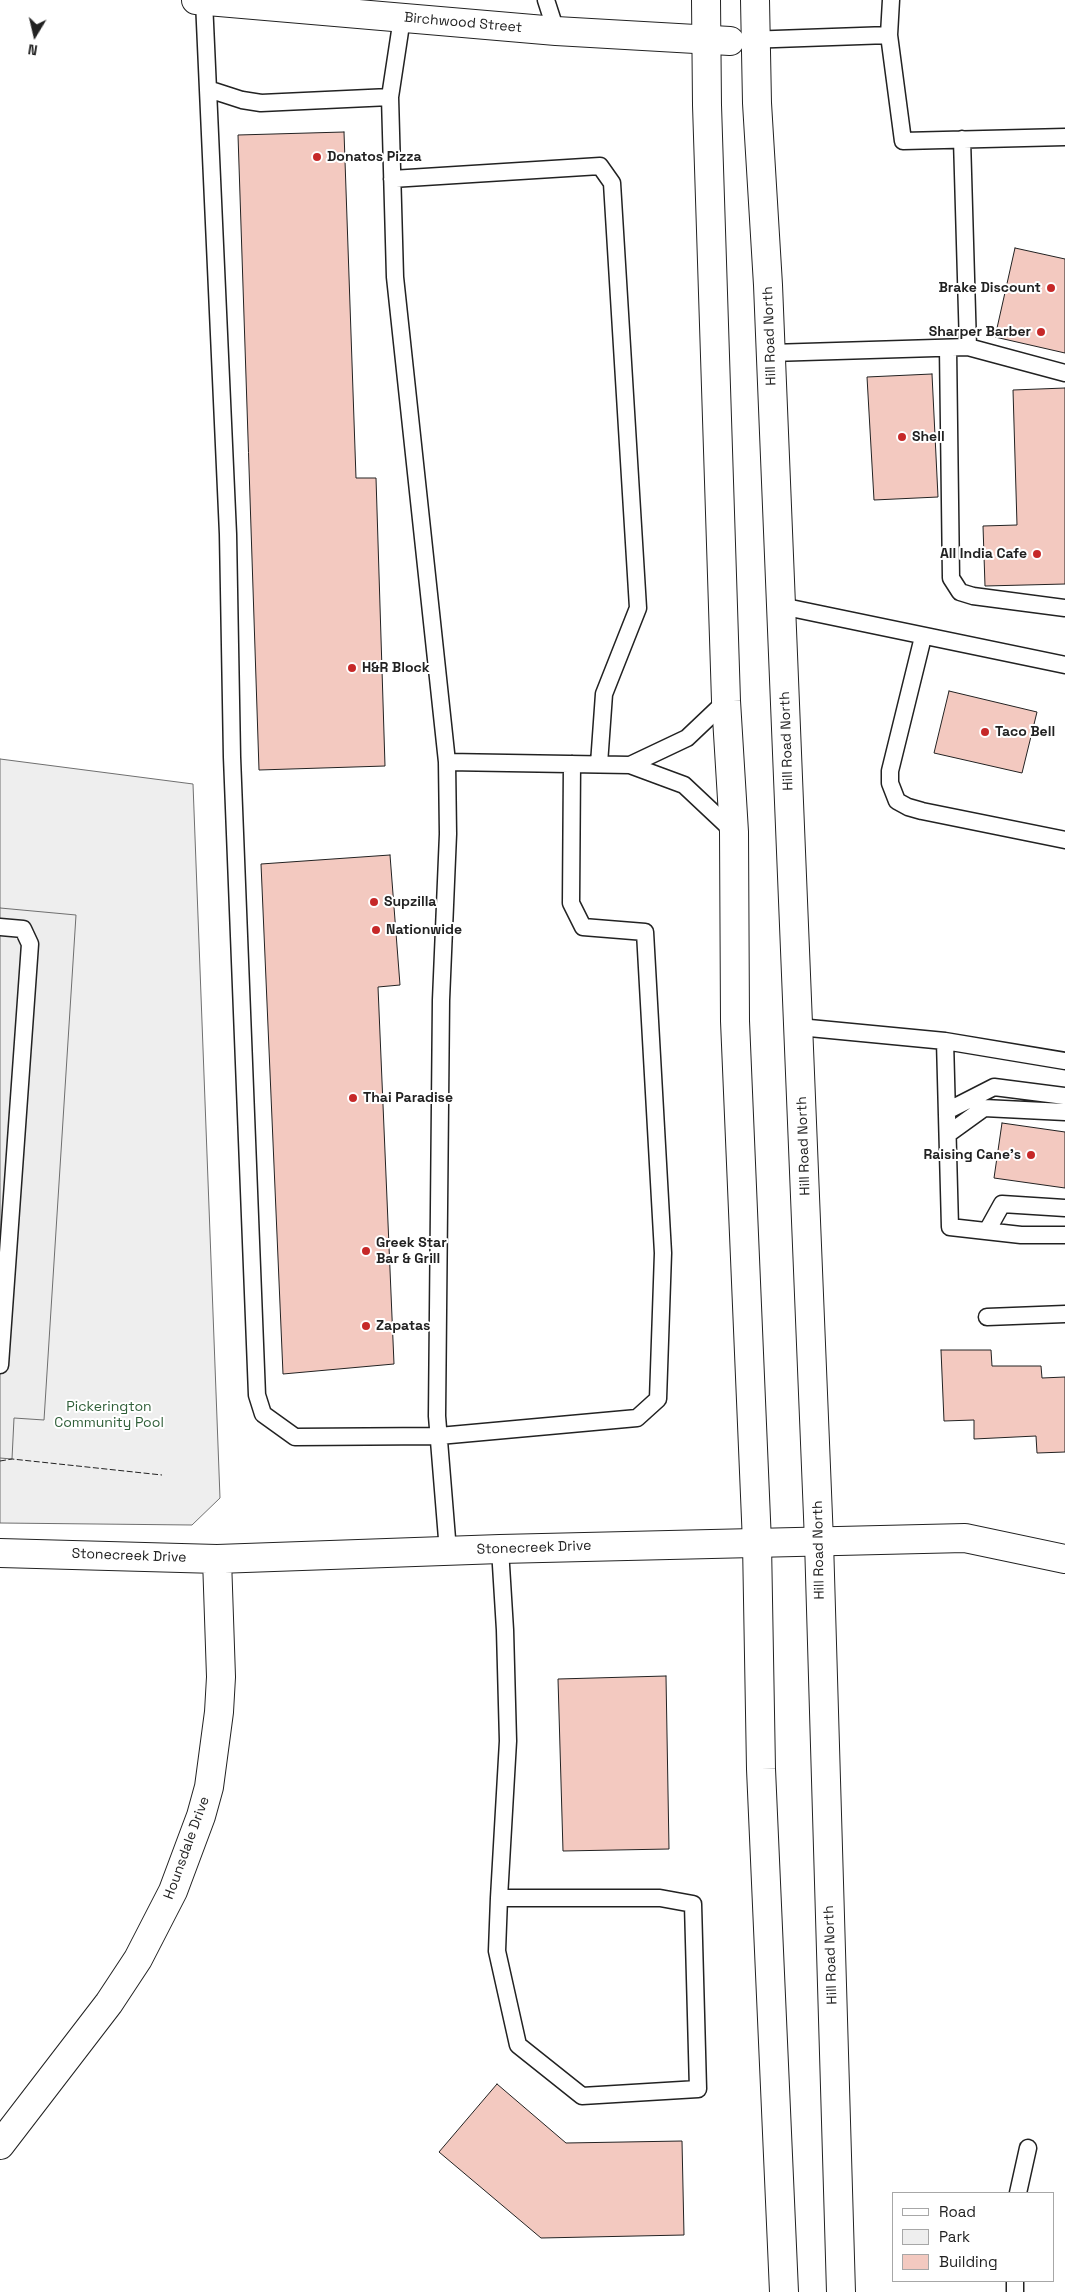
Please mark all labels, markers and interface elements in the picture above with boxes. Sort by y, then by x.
street label: Birchwood Street [403,9,523,37]
north arrow [10,10,60,60]
text: N [27,40,39,59]
place label: Donatos Pizza [327,149,421,165]
marker: Donatos Pizza [311,151,323,163]
place label: Brake Discount [939,280,1041,296]
marker: Brake Discount [1045,282,1057,294]
street label: Hill Road North [760,286,780,386]
place label: Sharper Barber [929,324,1031,340]
marker: Sharper Barber [1035,326,1047,338]
place label: Shell [912,429,945,445]
marker: Shell [896,431,908,443]
place label: All India Cafe [940,546,1027,562]
marker: All India Cafe [1031,548,1043,560]
place label: H&R Block [362,660,430,676]
marker: H&R Block [346,662,358,674]
street label: Hill Road North [777,691,797,791]
place label: Taco Bell [995,724,1055,740]
marker: Taco Bell [979,726,991,738]
place label: Supzilla [384,894,436,910]
marker: Supzilla [368,896,380,908]
place label: Nationwide [386,922,462,938]
marker: Nationwide [370,924,382,936]
place label: Thai Paradise [363,1090,453,1106]
marker: Thai Paradise [347,1092,359,1104]
street label: Hill Road North [794,1096,814,1196]
place label: Raising Cane's [923,1147,1021,1163]
marker: Raising Cane's [1025,1149,1037,1161]
place label: Greek Star Bar & Grill [376,1235,447,1268]
marker: Greek Star Bar & Grill [360,1245,372,1257]
place label: Zapatas [376,1318,430,1334]
marker: Zapatas [360,1320,372,1332]
park label: Pickerington Community Pool [54,1399,164,1431]
street label: Hill Road North [810,1500,828,1600]
street label: Stonecreek Drive [476,1538,592,1558]
street label: Stonecreek Drive [71,1546,187,1566]
street label: Hounsdale Drive [161,1794,213,1902]
street label: Hill Road North [821,1905,841,2005]
legend [892,2192,1055,2282]
text: Road [939,2202,976,2221]
text: Park [939,2227,970,2246]
text: Building [939,2252,998,2271]

